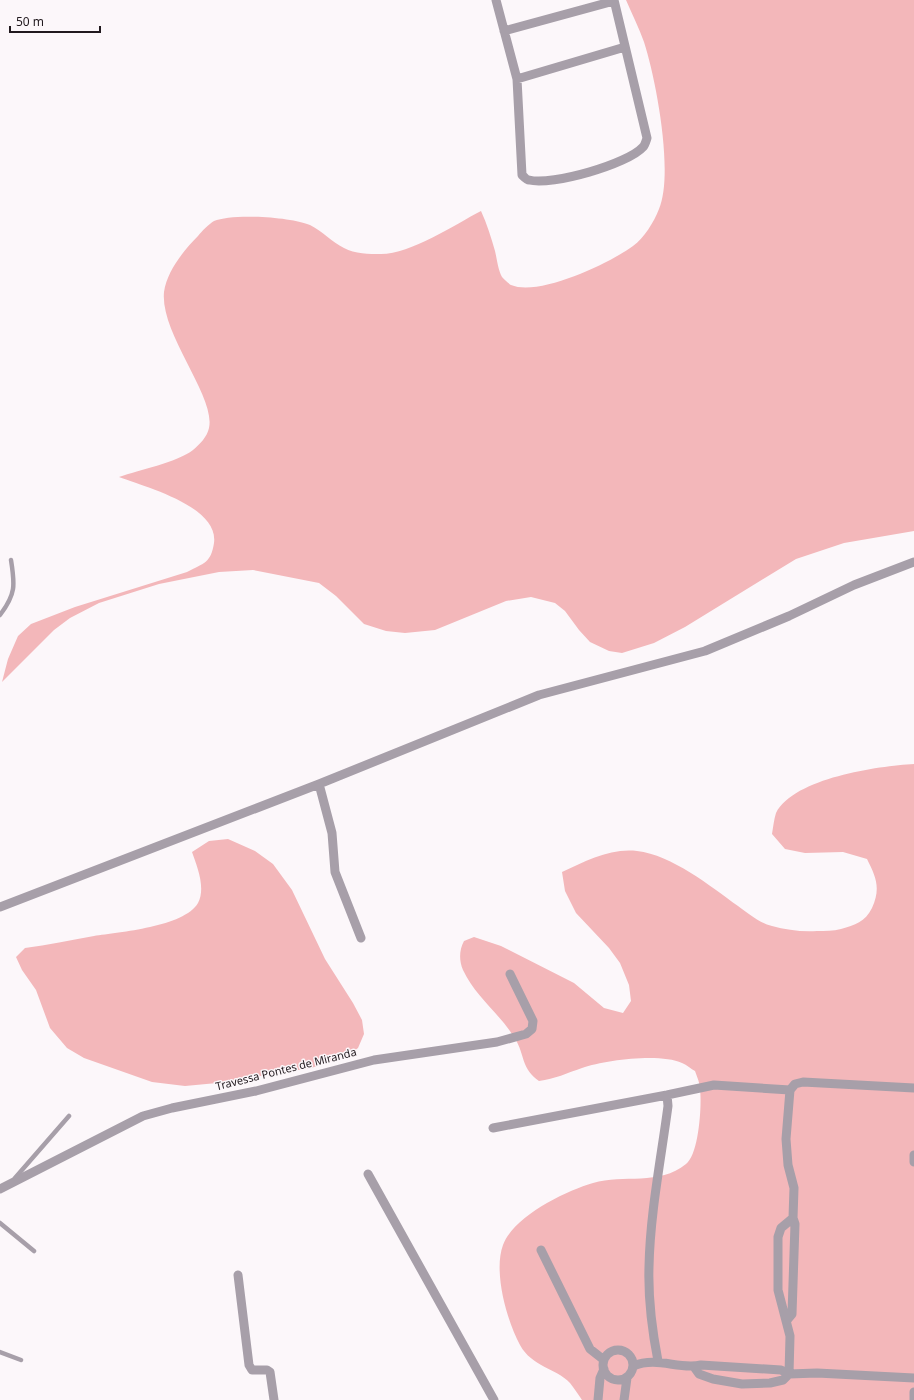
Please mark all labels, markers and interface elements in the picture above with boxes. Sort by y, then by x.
scale bar [10,8,100,34]
text: 50 m [16,13,44,30]
street label: Travessa Pontes de Miranda [214,1044,358,1093]

